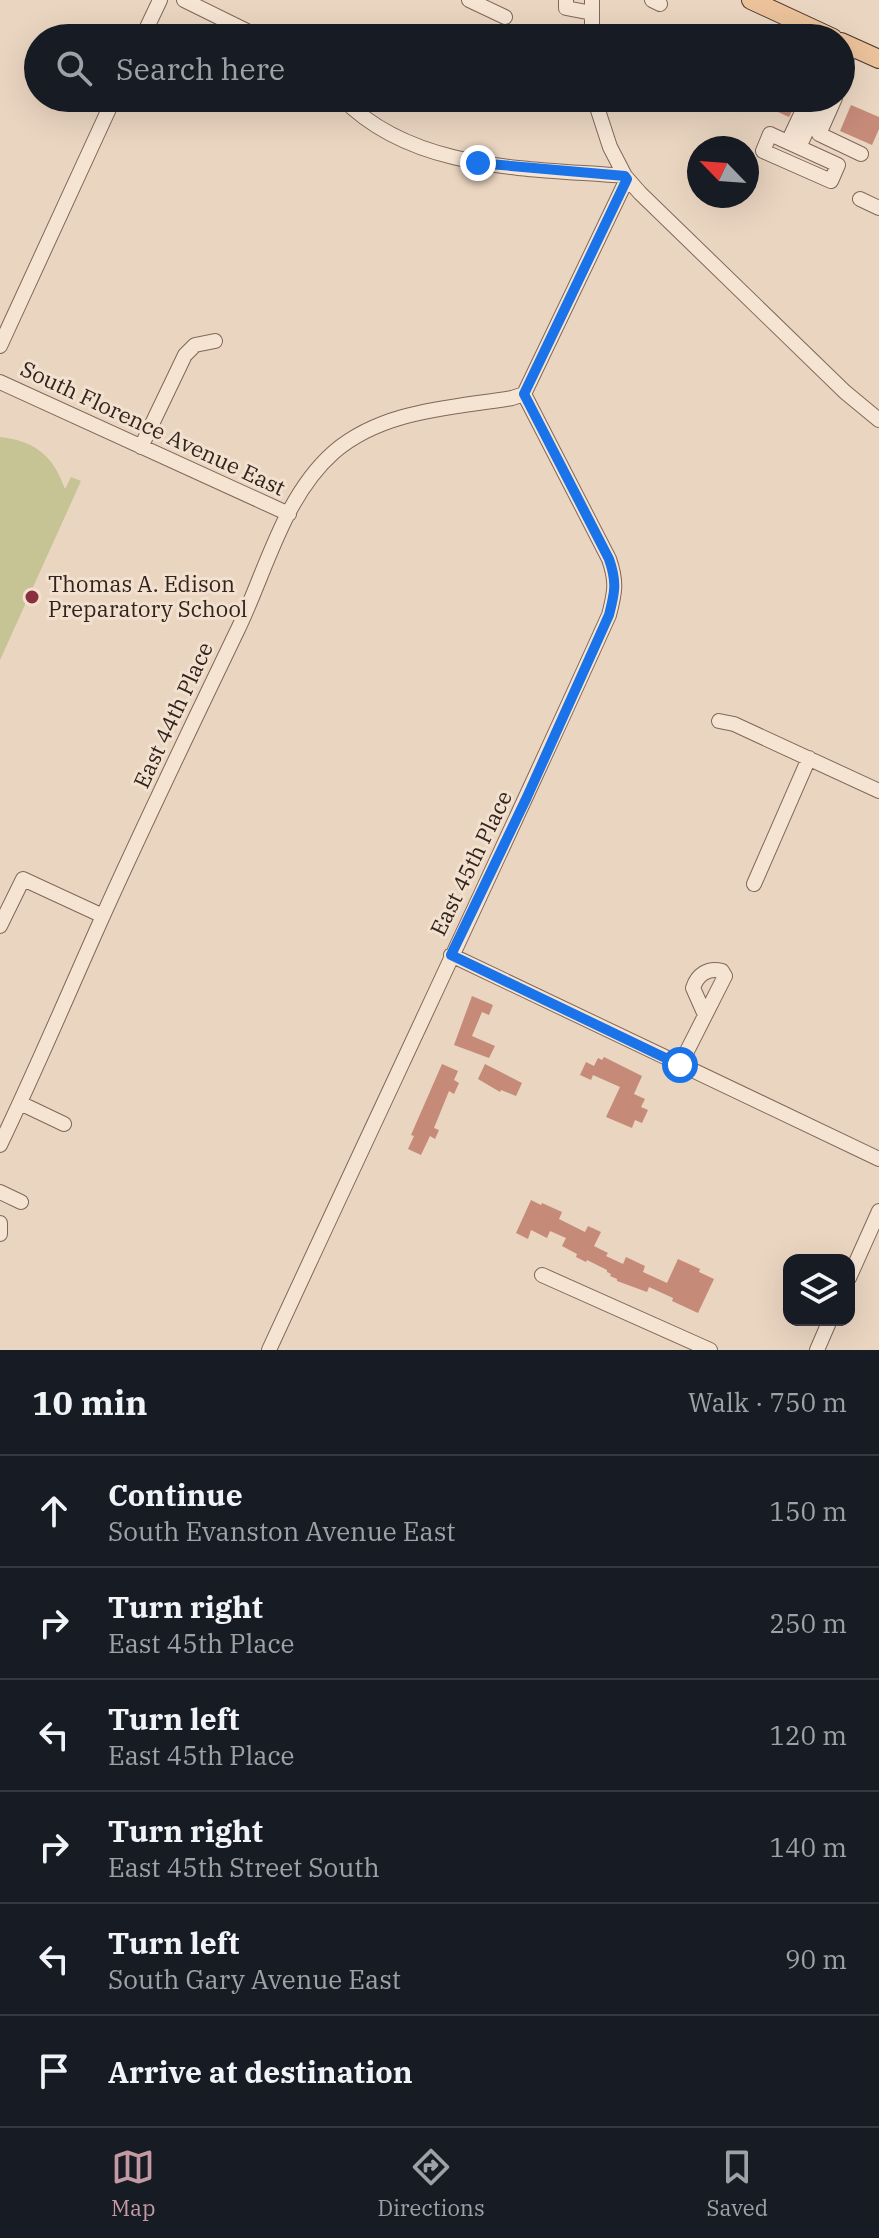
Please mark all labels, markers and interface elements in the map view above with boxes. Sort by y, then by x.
search box [24,24,855,112]
icon: search [52,46,96,90]
text: Search here [116,49,285,88]
north arrow [687,136,759,208]
route end [460,145,496,181]
street label: South Florence Avenue East [16,353,290,502]
place label: Thomas A. Edison Preparatory School [48,569,247,623]
marker: Thomas A. Edison Preparatory School [23,588,41,606]
street label: East 44th Place [126,637,219,792]
street label: East 45th Place [423,785,518,940]
route start [662,1047,698,1083]
map controls [783,1254,855,1326]
button: layers [783,1254,855,1326]
text: 10 min [32,1380,148,1424]
text: Walk · 750 m [688,1385,847,1419]
text: Continue [108,1475,243,1514]
icon: ahead [32,1489,76,1533]
text: 150 m [769,1494,847,1528]
text: South Evanston Avenue East [108,1514,455,1548]
text: Turn right [108,1587,263,1626]
icon: right [32,1601,76,1645]
text: 250 m [769,1606,847,1640]
text: East 45th Place [108,1626,295,1660]
text: Turn left [108,1699,240,1738]
icon: left [32,1713,76,1757]
text: 120 m [769,1718,847,1752]
text: East 45th Place [108,1738,295,1772]
text: Turn right [108,1811,263,1850]
icon: right [32,1825,76,1869]
text: 140 m [769,1830,847,1864]
text: East 45th Street South [108,1850,380,1884]
text: Turn left [108,1923,240,1962]
icon: left [32,1937,76,1981]
text: 90 m [785,1942,847,1976]
text: South Gary Avenue East [108,1962,401,1996]
icon: arrive [32,2049,76,2093]
text: Arrive at destination [108,2052,413,2091]
tab: Map [111,2145,156,2222]
tab: Directions [377,2145,485,2222]
tab: Saved [706,2145,768,2222]

